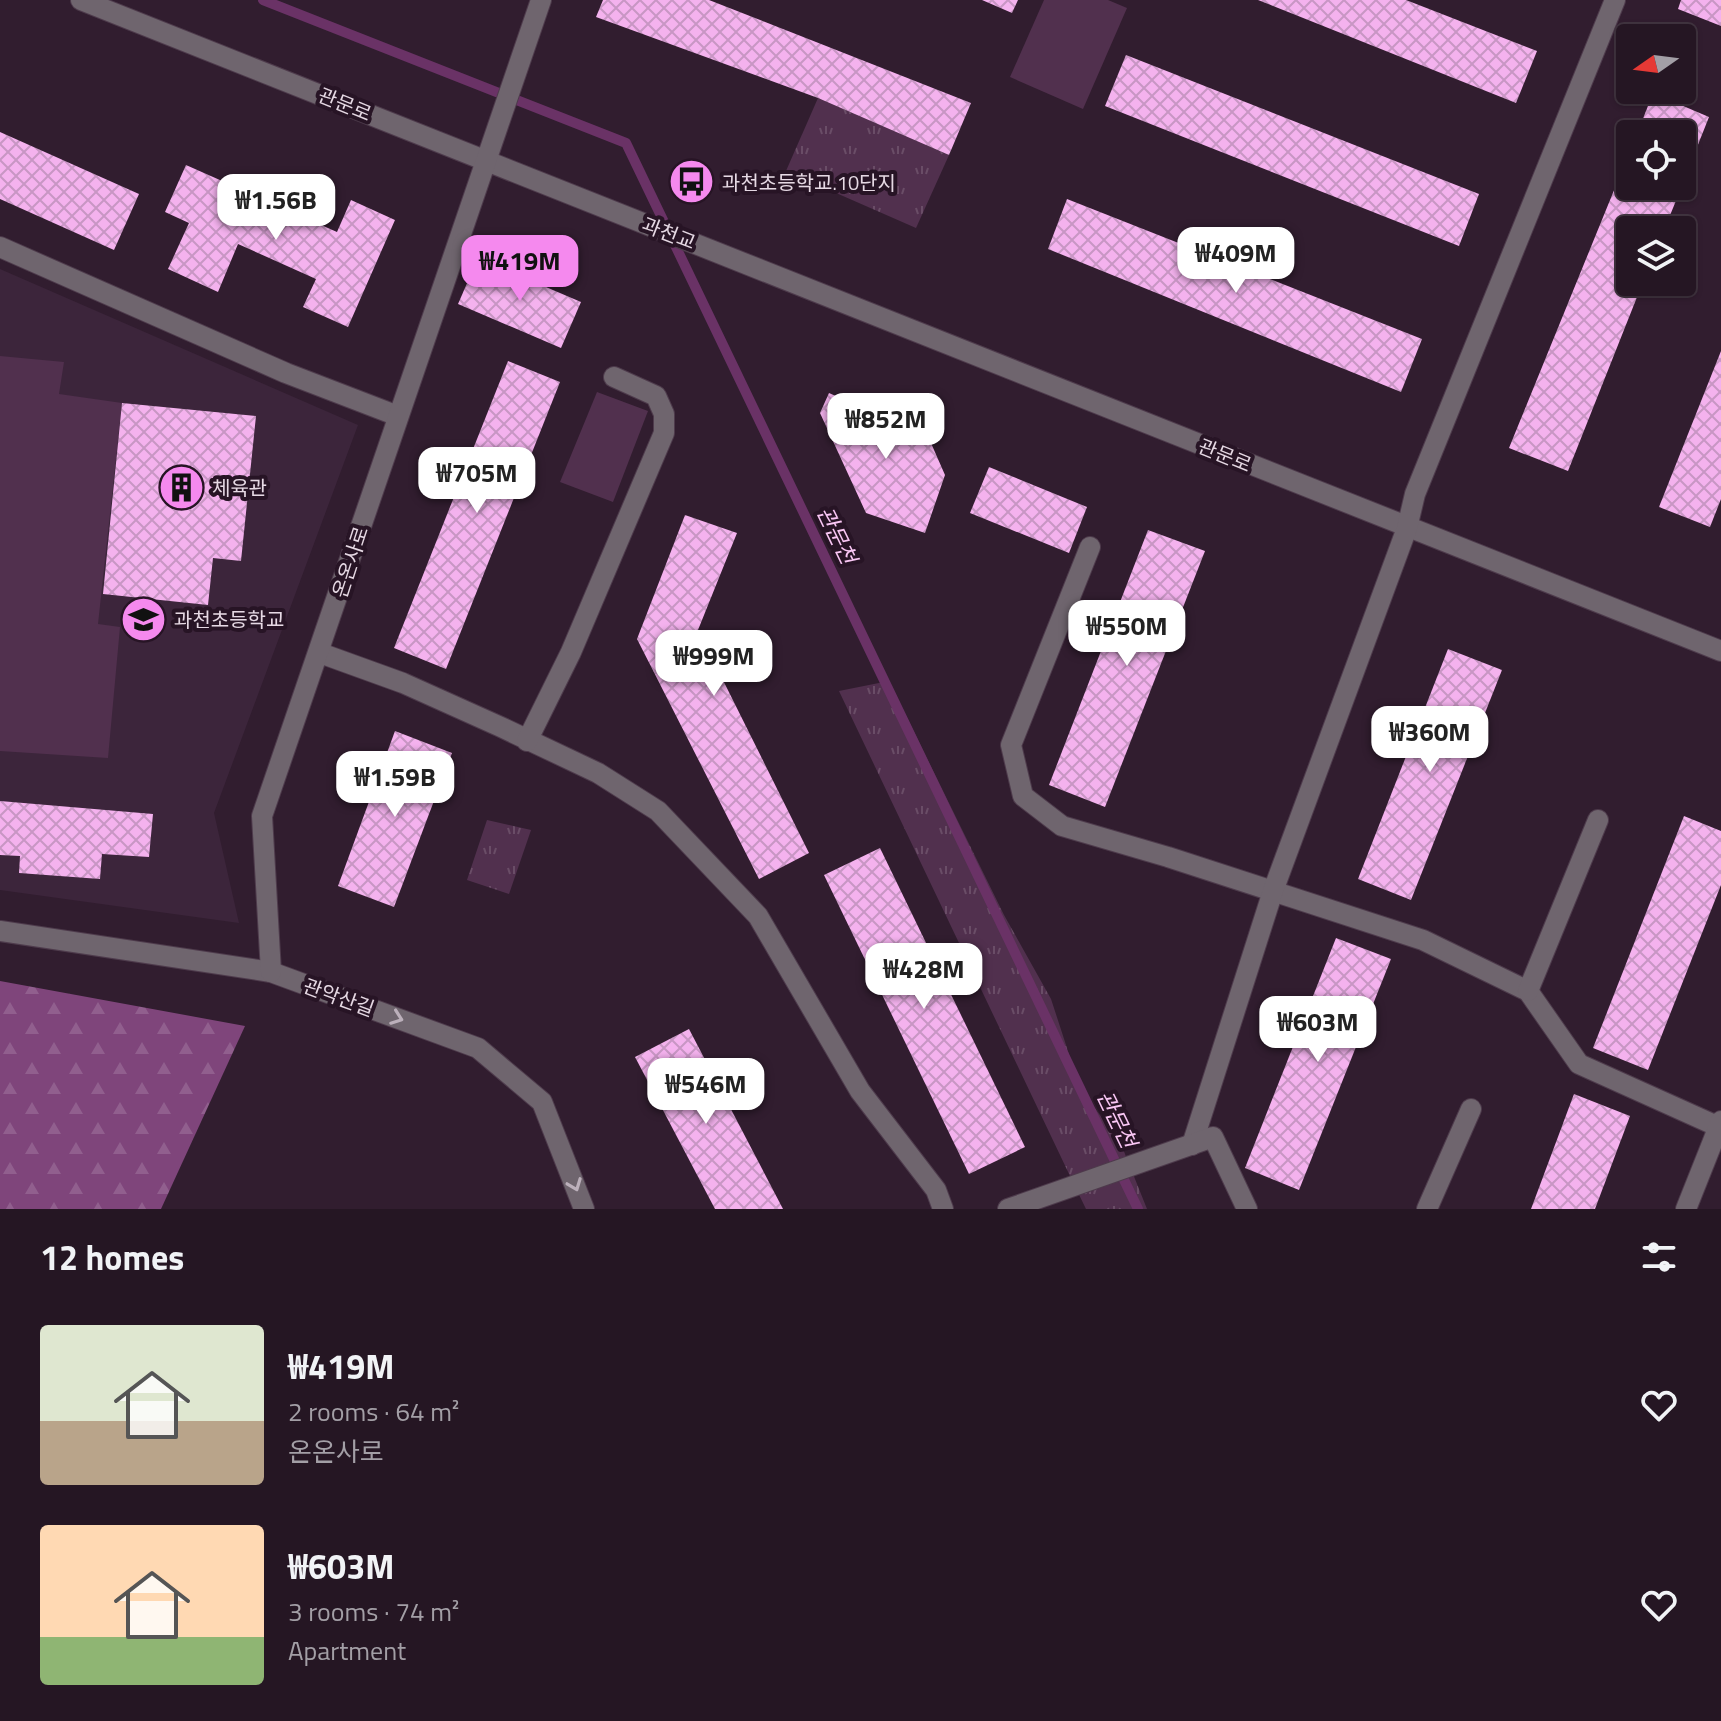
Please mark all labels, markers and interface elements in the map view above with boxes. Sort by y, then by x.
north arrow [1616,24,1696,104]
map controls [1616,24,1696,296]
street label: 관문로 [314,79,376,129]
button: locate [1616,120,1696,200]
bus stop icon: 과천초등학교.10단지 [667,158,715,206]
place label: 과천초등학교.10단지 [722,167,896,198]
pin: ₩1.56B [211,174,341,242]
text: ₩1.56B [235,180,317,219]
street label: 과천교 [638,209,700,257]
button: layers [1616,216,1696,296]
pin: ₩409M [1180,227,1292,295]
text: ₩409M [1195,233,1277,272]
pin: ₩419M [464,235,576,303]
text: ₩419M [479,241,561,280]
pin: ₩852M [830,393,942,461]
text: ₩852M [845,399,927,438]
street label: 관문로 [1194,430,1256,480]
pin: ₩705M [421,447,533,515]
text: ₩705M [436,453,518,492]
building icon: 체육관 [157,463,205,511]
place label: 체육관 [212,472,267,503]
water label: 관문천 [808,500,867,572]
street label: 온온사로 [324,522,376,602]
school or university icon: 과천초등학교 [119,595,167,643]
pin: ₩550M [1071,600,1183,668]
place label: 과천초등학교 [174,604,284,635]
text: ₩550M [1086,606,1168,645]
pin: ₩999M [658,630,770,698]
text: ₩999M [673,636,755,675]
pin: ₩360M [1374,706,1486,774]
text: ₩360M [1389,712,1471,751]
pin: ₩1.59B [330,751,460,819]
text: ₩1.59B [354,757,436,796]
pin: ₩428M [868,943,980,1011]
text: ₩428M [883,949,965,988]
street label: 관악산길 [299,970,379,1024]
pin: ₩603M [1262,996,1374,1064]
text: ₩603M [1277,1002,1359,1041]
one-way arrow [389,1008,403,1025]
pin: ₩546M [650,1058,762,1126]
text: ₩546M [665,1064,747,1103]
water label: 관문천 [1088,1084,1147,1156]
one-way arrow [565,1177,582,1191]
text: 12 homes [40,1231,184,1283]
icon: filters [1637,1235,1681,1279]
text: ₩419M [288,1340,394,1392]
icon: home [104,1357,200,1453]
icon: heart [1637,1383,1681,1427]
text: 2 rooms · 64 m² [288,1392,459,1431]
text: 온온사로 [288,1432,384,1471]
text: ₩603M [288,1540,394,1592]
icon: home [104,1557,200,1653]
icon: heart [1637,1583,1681,1627]
text: 3 rooms · 74 m² [288,1592,459,1631]
text: Apartment [288,1631,406,1670]

